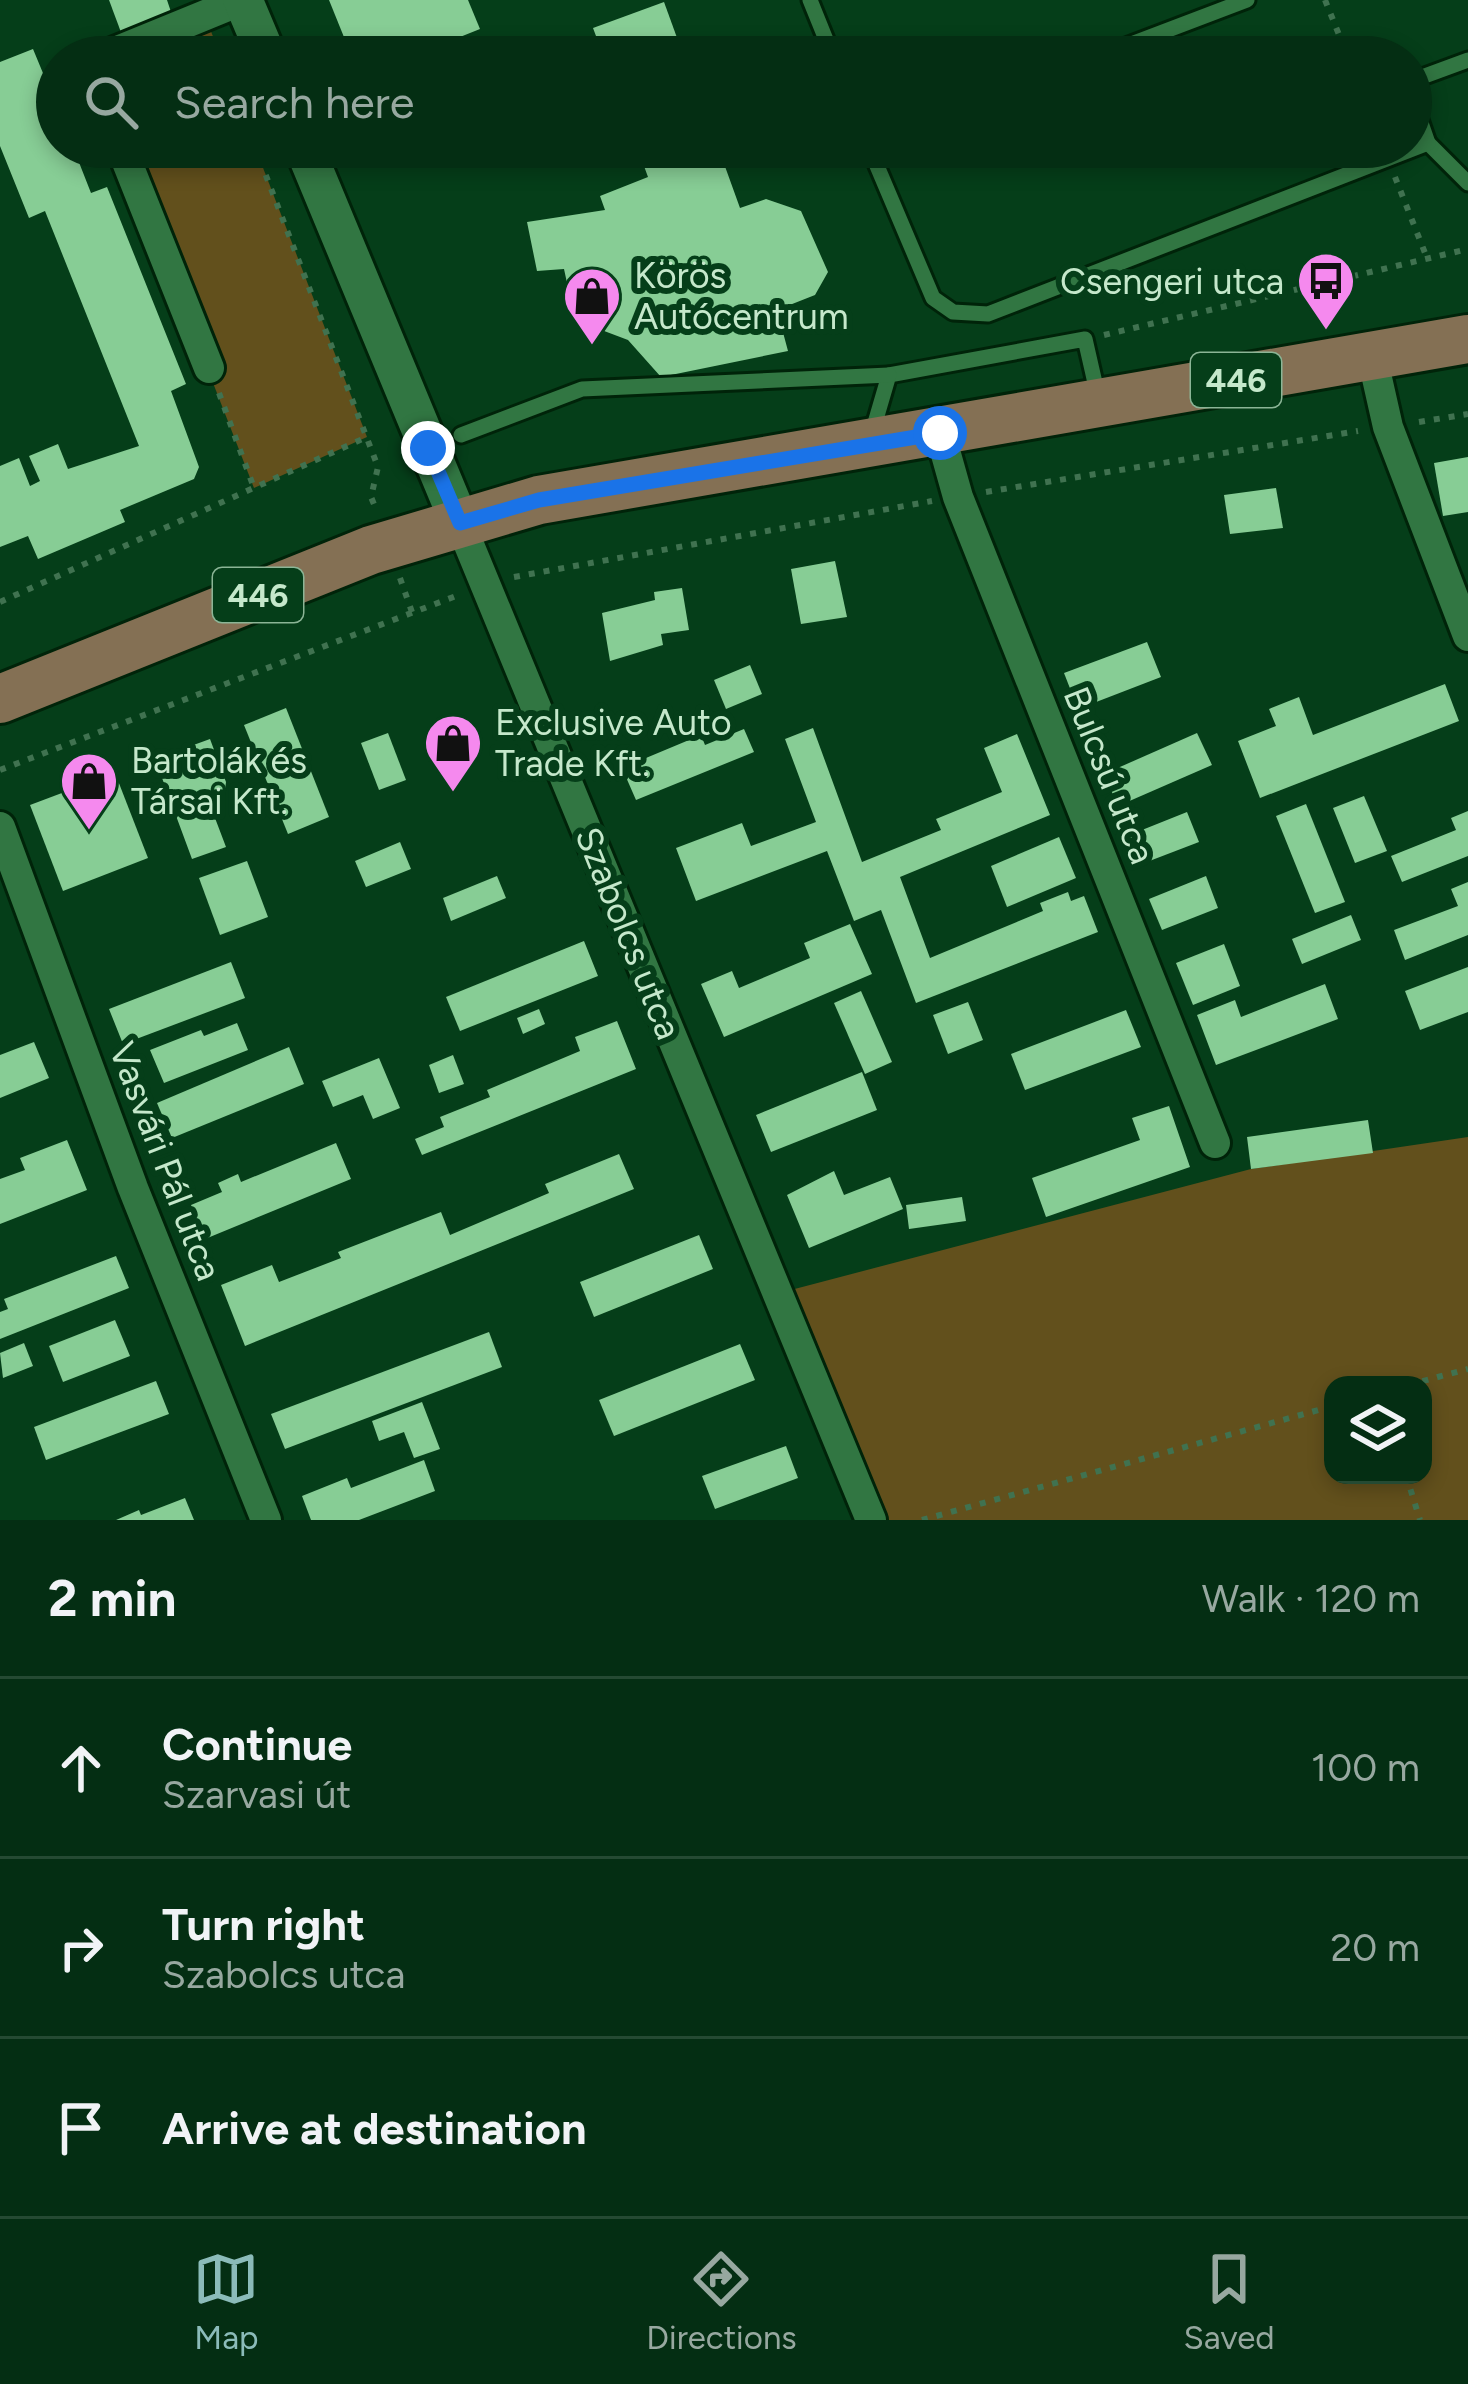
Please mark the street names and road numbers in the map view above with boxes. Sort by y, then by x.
road number: 446 [1191,353,1281,407]
road number: 446 [213,568,303,622]
street label: Bulcsú utca [1055,681,1164,870]
street label: Szabolcs utca [567,821,691,1045]
street label: Vasvári Pál utca [100,1036,231,1286]

